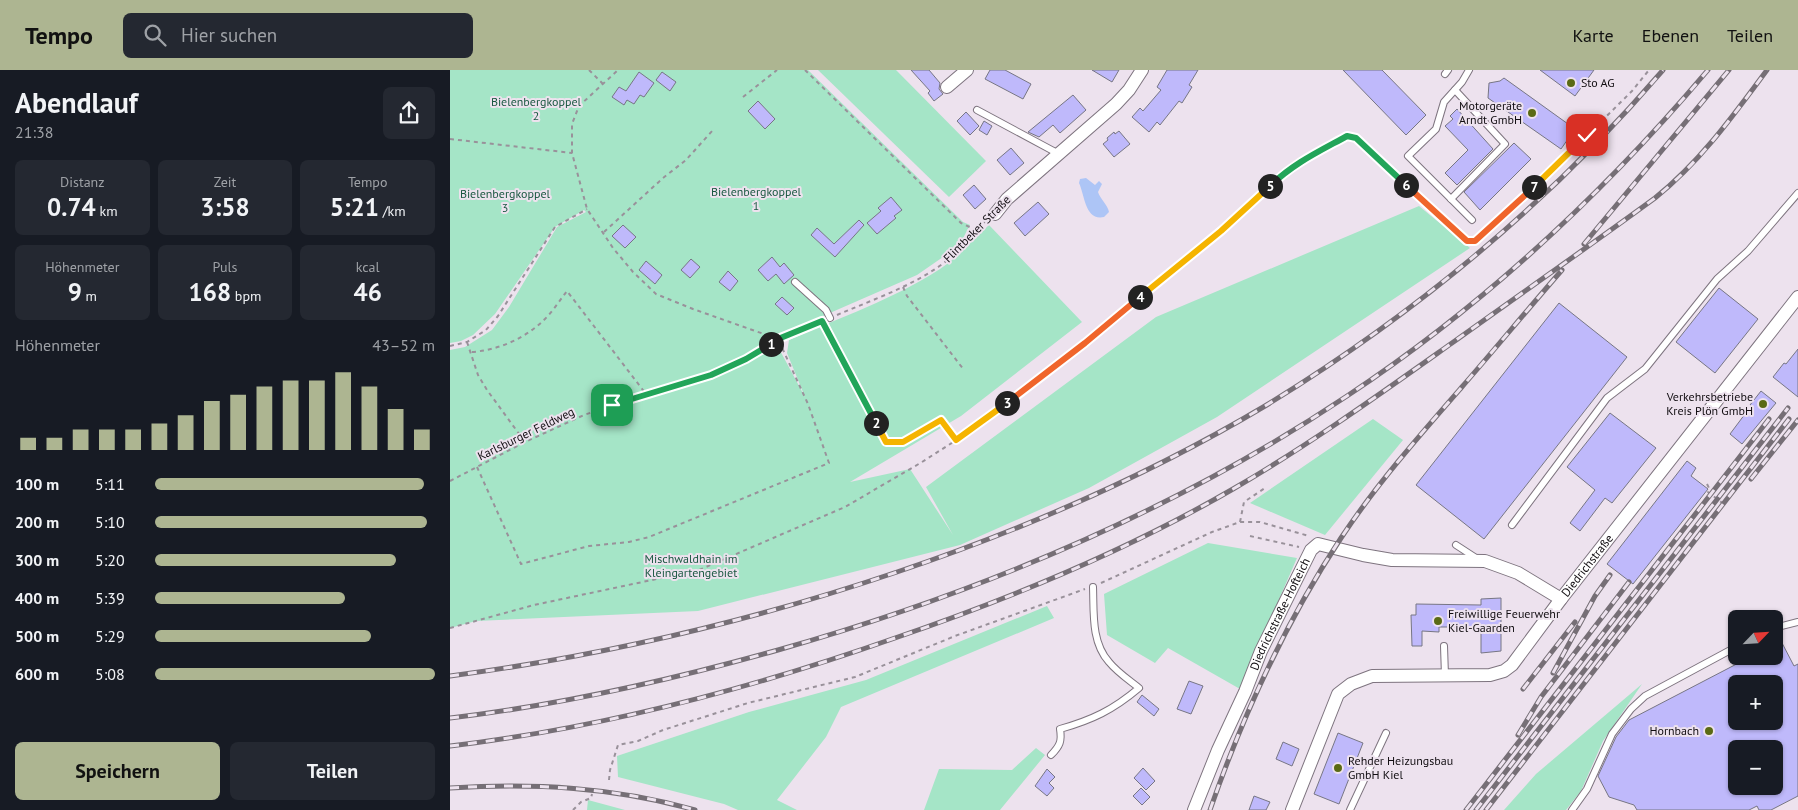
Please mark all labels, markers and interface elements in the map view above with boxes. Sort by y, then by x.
search box [123,13,473,58]
text: Tempo [25,20,93,51]
icon: search [141,21,169,49]
text: Hier suchen [181,23,277,47]
text: Karte [1573,24,1614,47]
text: Ebenen [1642,24,1699,47]
text: Teilen [1727,24,1773,47]
place label: Sto AG [1581,75,1615,90]
marker: Sto AG [1565,77,1577,89]
text: Abendlauf [15,84,138,121]
button: share [383,87,435,139]
park label: Bielenbergkoppel 2 [491,94,582,123]
place label: Motorgeräte Arndt GmbH [1459,98,1522,127]
marker: Motorgeräte Arndt GmbH [1526,107,1538,119]
pin [1566,114,1608,156]
icon: check [1573,121,1601,149]
text: 21:38 [15,122,53,142]
pin: 6 [1394,172,1418,198]
text: Distanz [60,173,105,191]
text: Zeit [214,173,236,191]
text: Tempo [348,173,387,191]
pin: 5 [1258,174,1282,198]
pin: 7 [1522,174,1546,200]
text: 6 [1403,176,1410,194]
text: 5 [1267,177,1274,195]
text: 7 [1531,178,1538,196]
park label: Bielenbergkoppel 1 [711,184,802,213]
park label: Bielenbergkoppel 3 [460,186,551,215]
text: 0.74 [47,191,96,223]
text: 3:58 [200,191,250,223]
text: 5:21 [330,191,379,223]
street label: Flintbeker Straße [940,192,1013,265]
text: km [96,202,118,220]
text: /km [379,202,406,220]
text: Höhenmeter [45,258,119,276]
text: Puls [213,258,237,276]
text: kcal [356,258,380,276]
text: 9 [68,276,82,308]
text: 168 [189,276,231,308]
text: 46 [353,276,382,308]
pin: 4 [1128,284,1152,310]
text: m [82,287,97,305]
text: bpm [231,287,261,305]
text: 4 [1137,288,1144,306]
pin: 1 [758,332,784,356]
text: Höhenmeter [15,335,100,355]
text: 43–52 m [372,335,435,355]
text: 1 [768,335,775,353]
pin [591,384,633,426]
place label: Verkehrsbetriebe Kreis Plön GmbH [1666,389,1753,418]
pin: 3 [994,390,1020,416]
icon: arrive [598,391,626,419]
text: 3 [1004,394,1011,412]
marker: Verkehrsbetriebe Kreis Plön GmbH [1757,398,1769,410]
street label: Karlsburger Feldweg [475,404,577,463]
pin: 2 [864,410,888,436]
text: 2 [873,414,880,432]
text: 100 m [15,474,59,494]
text: 5:11 [95,474,125,494]
text: 200 m [15,512,59,532]
text: 5:10 [95,512,125,532]
street label: Diedrichstraße [1558,531,1616,599]
text: 300 m [15,550,59,570]
text: 5:20 [95,550,125,570]
park label: Mischwaldhain im Kleingartengebiet [645,551,737,580]
street label: Diedrichstraße-Hofteich [1246,555,1313,672]
text: 400 m [15,588,59,608]
text: 5:39 [95,588,125,608]
place label: Freiwillige Feuerwehr Kiel-Gaarden [1448,606,1560,635]
north arrow [1728,610,1782,665]
map controls [1728,610,1783,795]
marker: Freiwillige Feuerwehr Kiel-Gaarden [1432,615,1444,627]
text: 500 m [15,626,59,646]
text: 5:29 [95,626,125,646]
text: 600 m [15,664,59,684]
text: 5:08 [95,664,125,684]
button: + [1728,675,1783,730]
place label: Hornbach [1649,723,1699,738]
marker: Hornbach [1703,725,1715,737]
button: − [1728,740,1783,795]
button: Speichern [15,742,220,800]
button: Teilen [230,742,435,800]
place label: Rehder Heizungsbau GmbH Kiel [1348,753,1453,782]
marker: Rehder Heizungsbau GmbH Kiel [1332,762,1344,774]

